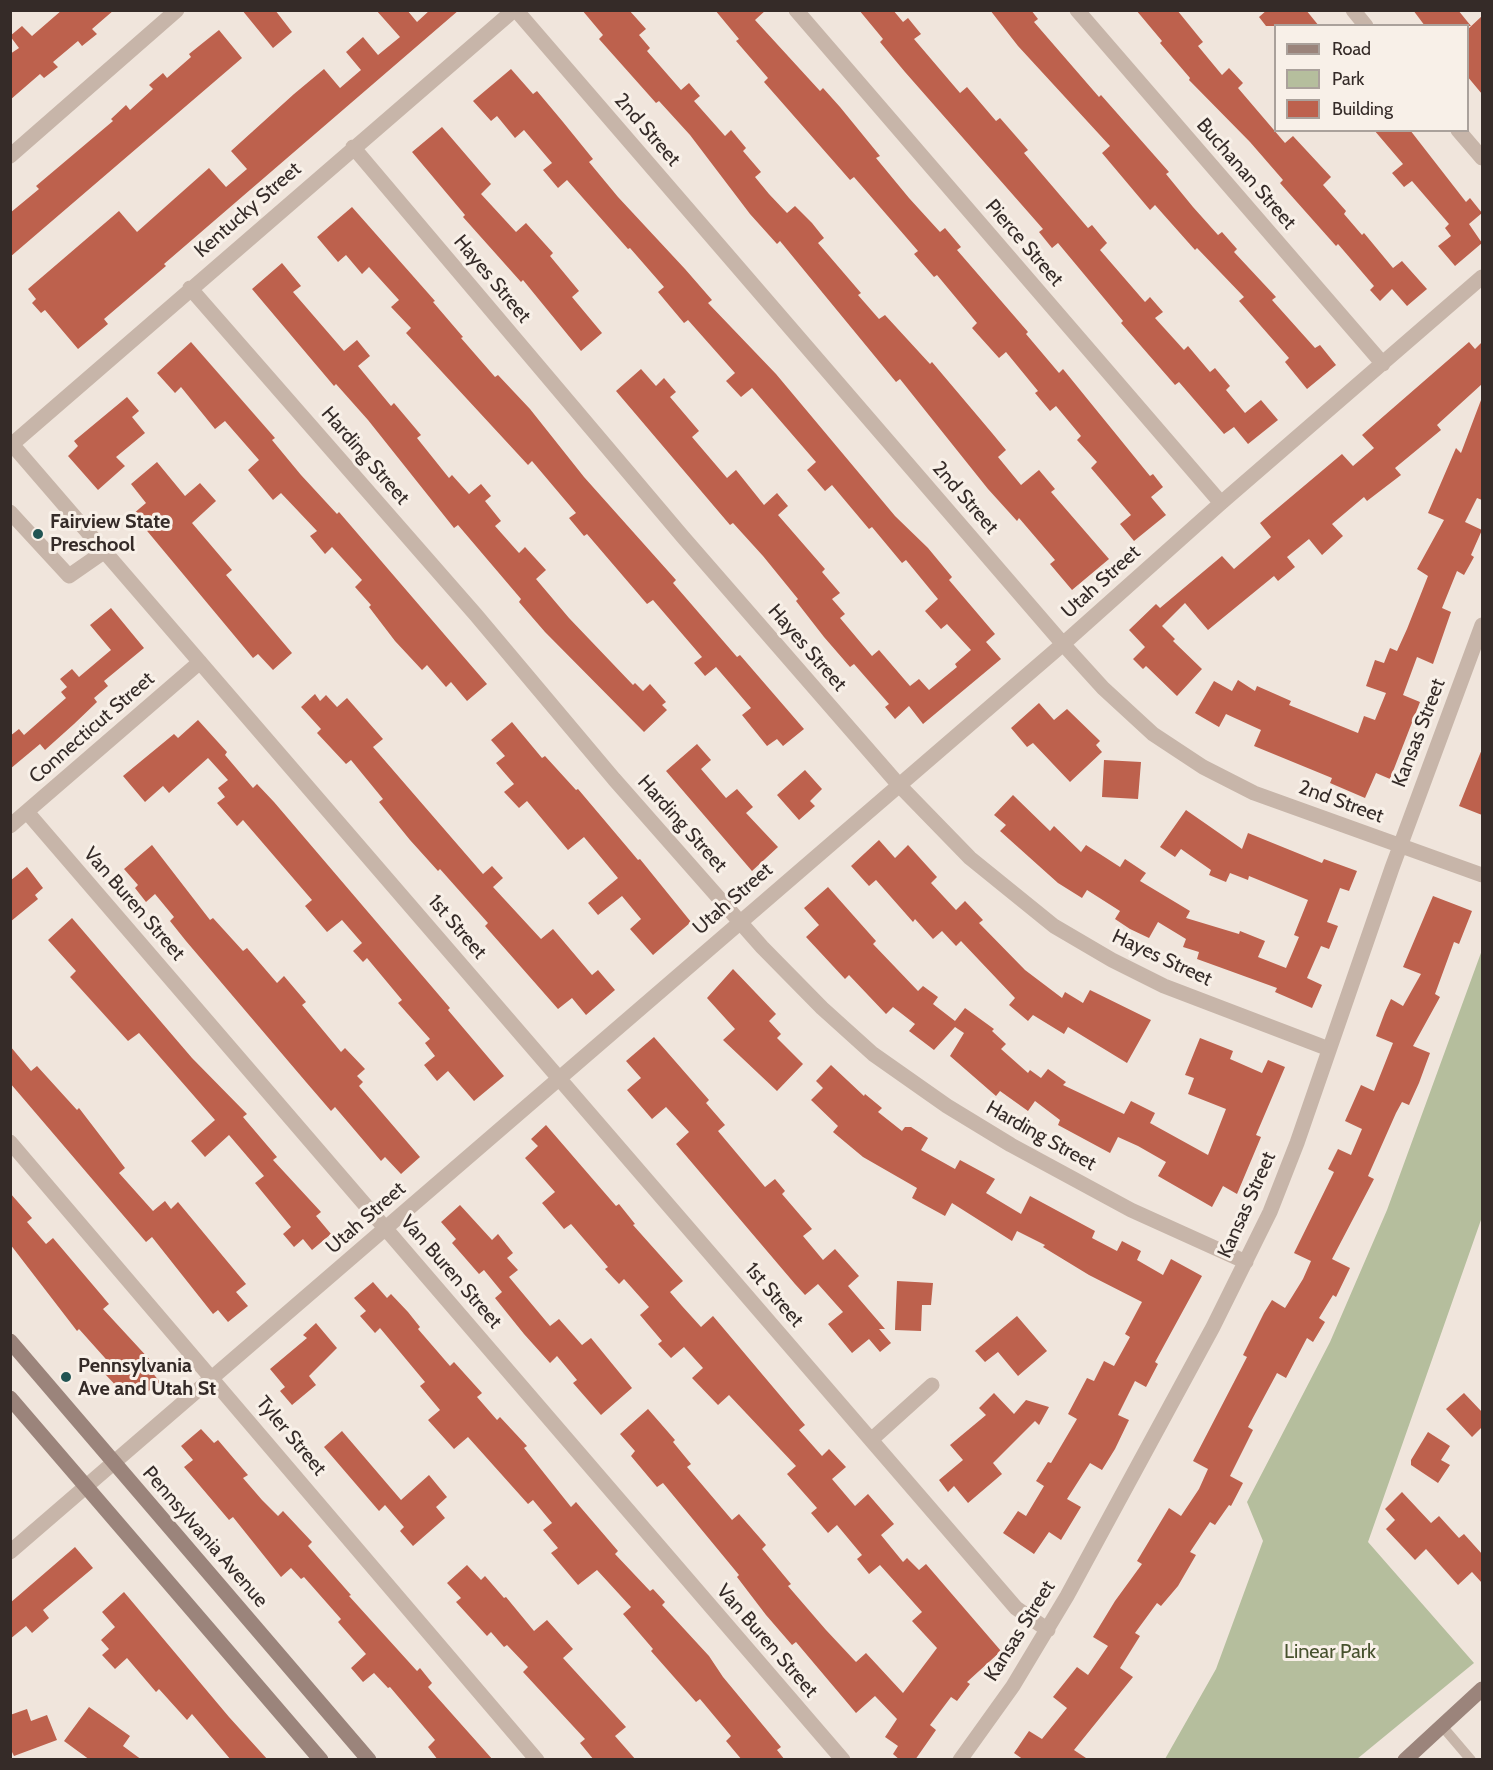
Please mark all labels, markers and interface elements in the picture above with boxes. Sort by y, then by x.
legend [1274,24,1469,132]
text: Road [1332,38,1371,60]
text: Park [1332,68,1364,90]
street label: 2nd Street [609,89,685,171]
text: Building [1332,98,1393,120]
street label: Buchanan Street [1191,113,1301,235]
street label: Kentucky Street [190,157,306,263]
street label: Pierce Street [980,195,1068,291]
street label: Hayes Street [448,230,536,328]
street label: Harding Street [316,402,414,510]
street label: 2nd Street [927,457,1003,539]
place label: Fairview State Preschool [50,510,170,557]
marker: Fairview State Preschool [31,527,45,541]
street label: Utah Street [1057,540,1145,624]
street label: Hayes Street [763,600,851,696]
street label: Connecticut Street [25,667,159,789]
street label: Kansas Street [1387,675,1451,791]
street label: Harding Street [632,771,732,877]
street label: 2nd Street [1295,776,1387,828]
street label: Van Buren Street [78,842,190,966]
street label: Utah Street [688,858,778,940]
street label: 1st Street [423,890,491,964]
street label: Hayes Street [1108,924,1216,992]
street label: Harding Street [982,1096,1100,1176]
street label: Kansas Street [1213,1148,1281,1262]
street label: Utah Street [321,1177,411,1259]
street label: Van Buren Street [395,1210,507,1334]
street label: 1st Street [740,1258,808,1332]
place label: Pennsylvania Ave and Utah St [78,1354,216,1401]
marker: Pennsylvania Ave and Utah St [59,1370,73,1384]
street label: Tyler Street [251,1391,331,1481]
street label: Pennsylvania Avenue [137,1462,273,1612]
street label: Kansas Street [980,1576,1060,1686]
street label: Van Buren Street [711,1579,823,1703]
park label: Linear Park [1284,1640,1376,1664]

